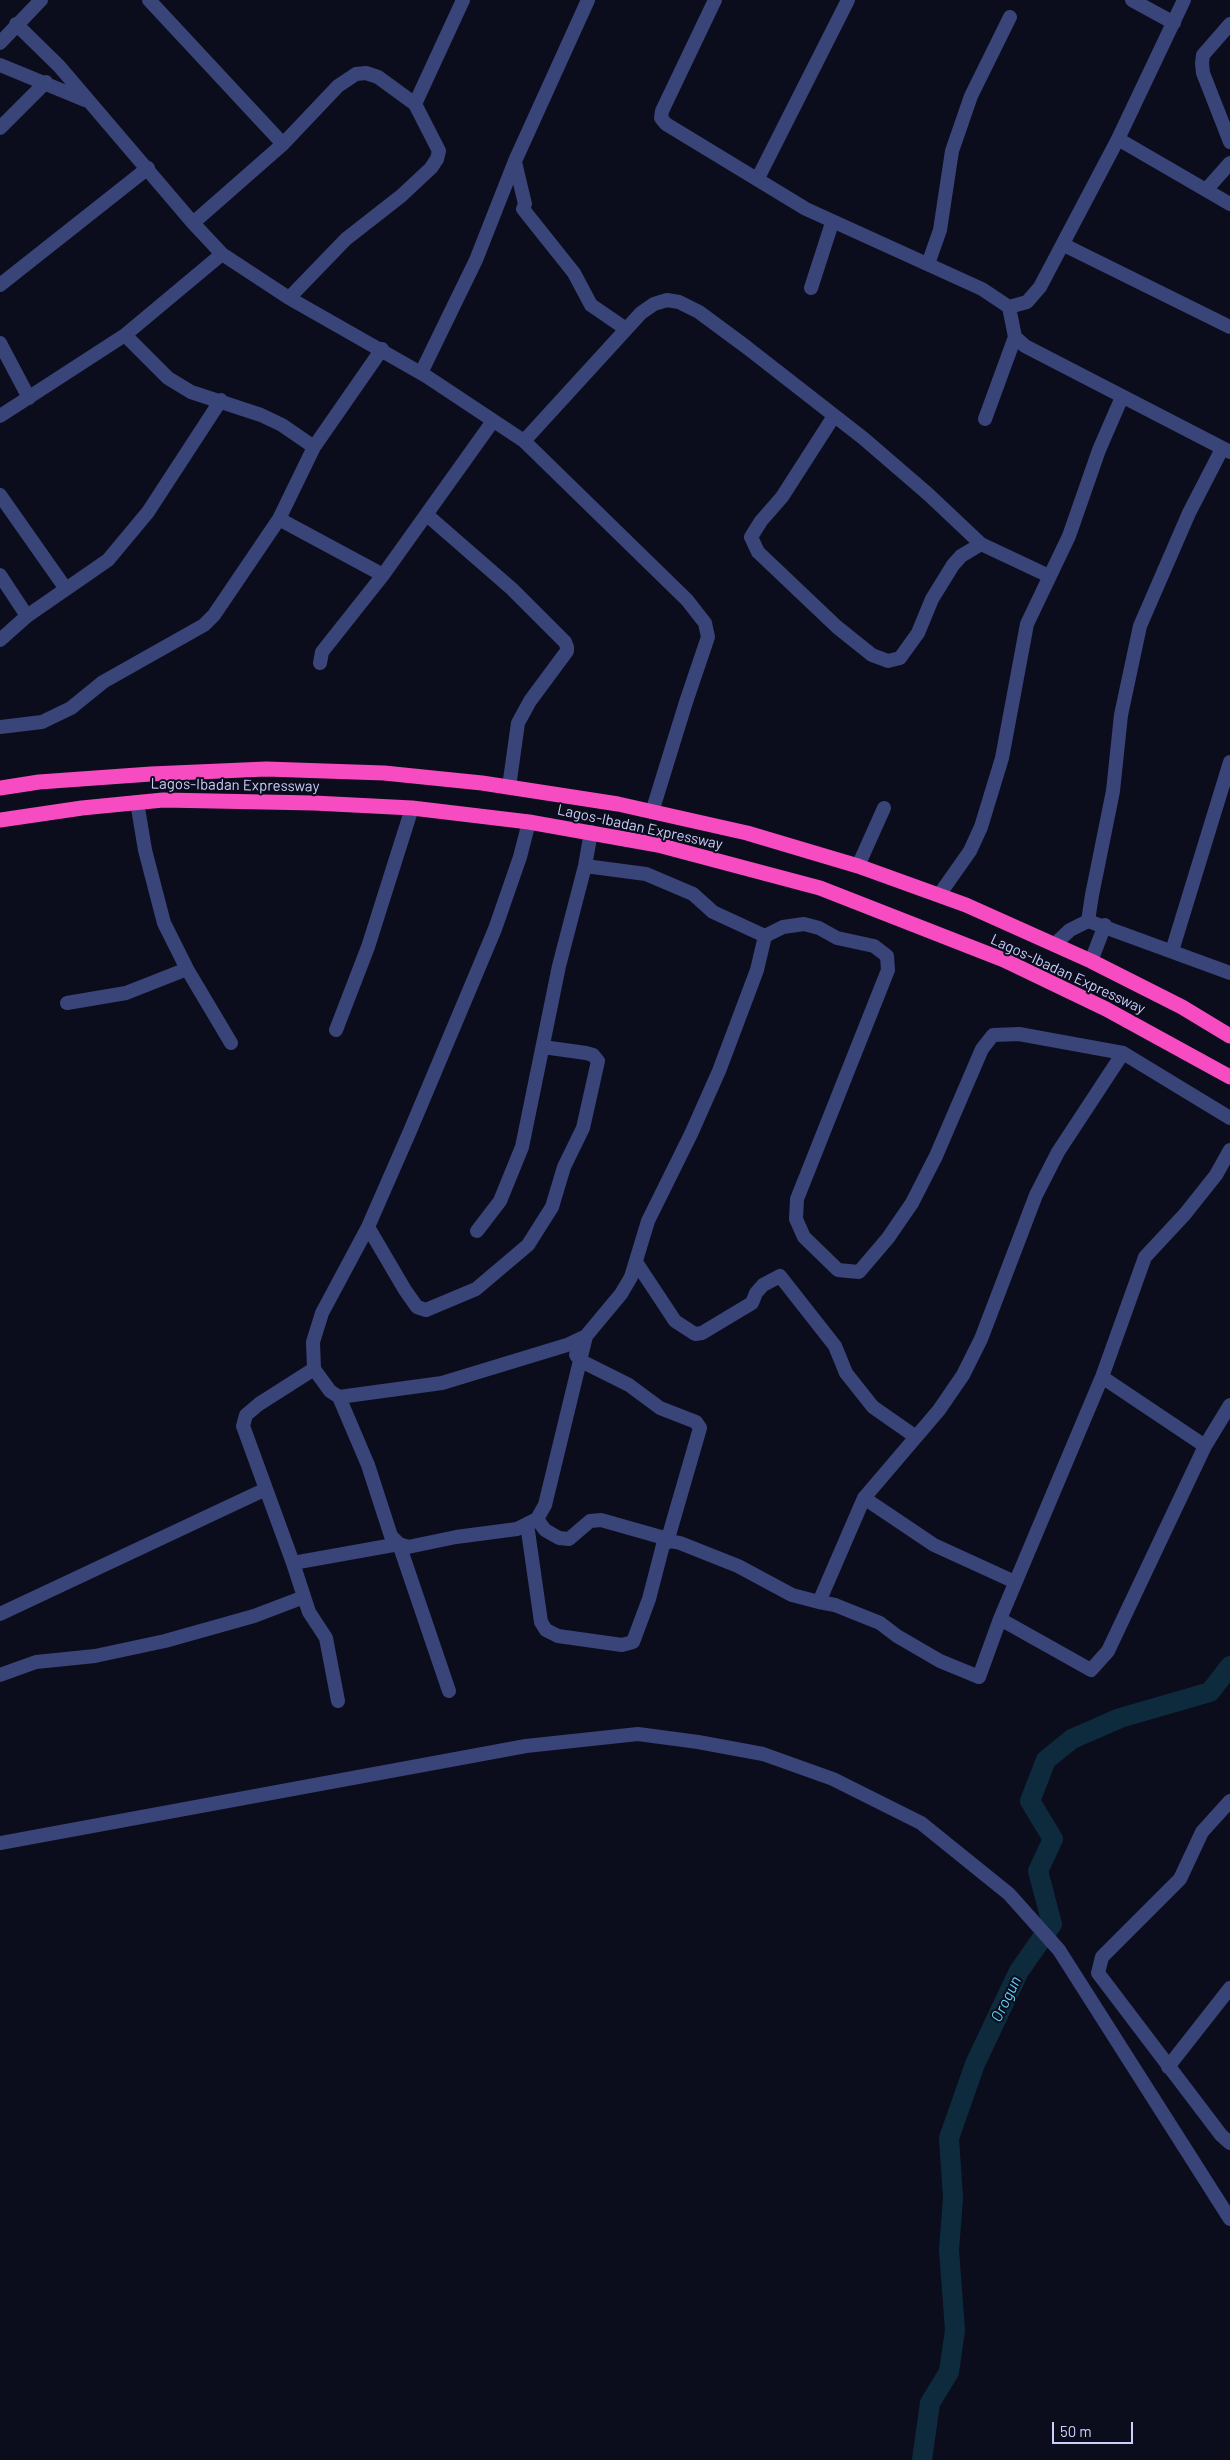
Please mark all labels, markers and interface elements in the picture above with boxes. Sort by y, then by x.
street label: Lagos-Ibadan Expressway [150,775,320,795]
street label: Lagos-Ibadan Expressway [556,801,724,853]
street label: Lagos-Ibadan Expressway [988,930,1148,1018]
water label: Orogun [987,1973,1025,2025]
scale bar [1055,2412,1136,2444]
text: 50 m [1060,2422,1092,2440]

